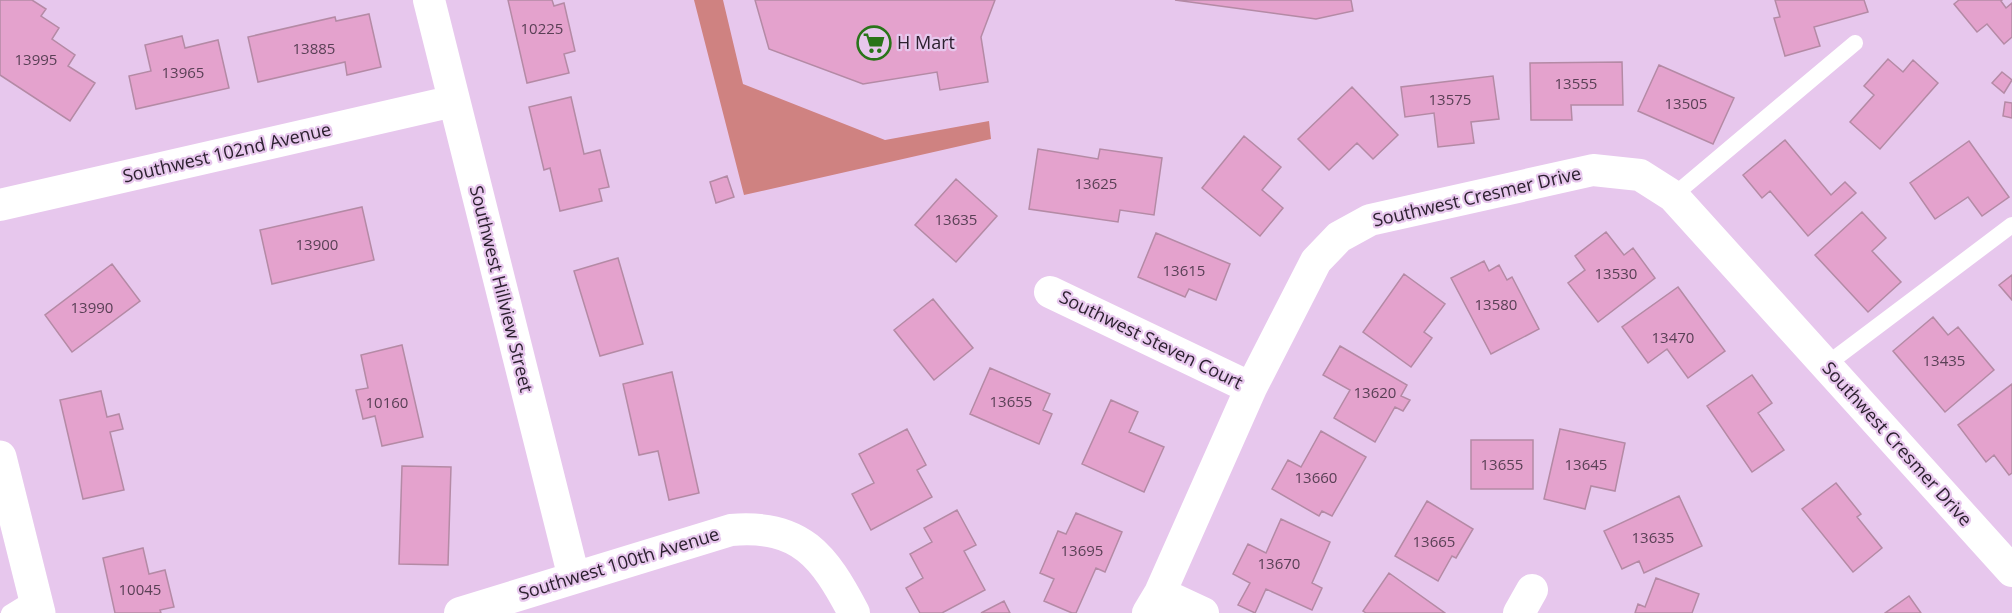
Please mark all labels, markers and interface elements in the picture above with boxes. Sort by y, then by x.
house number: 10225 [521,18,563,38]
supermarket icon: H Mart [856,25,892,61]
place label: H Mart [897,30,955,54]
house number: 13885 [293,38,335,58]
house number: 13995 [15,49,57,69]
house number: 13965 [162,62,204,82]
house number: 13555 [1555,73,1597,93]
house number: 13575 [1429,89,1471,109]
house number: 13505 [1665,93,1707,113]
street label: Southwest 102nd Avenue [120,116,333,188]
street label: Southwest Cresmer Drive [1370,160,1583,232]
house number: 13625 [1075,173,1117,193]
street label: Southwest Hillview Street [465,183,539,395]
house number: 13635 [935,209,977,229]
house number: 13900 [296,234,338,254]
house number: 13615 [1163,260,1205,280]
house number: 13530 [1595,263,1637,283]
street label: Southwest Steven Court [1056,284,1247,394]
house number: 13580 [1475,294,1517,314]
house number: 13990 [71,297,113,317]
house number: 13470 [1652,327,1694,347]
house number: 13435 [1923,350,1965,370]
street label: Southwest Cresmer Drive [1818,356,1978,531]
house number: 13620 [1354,382,1396,402]
house number: 13655 [990,391,1032,411]
house number: 10160 [366,392,408,412]
house number: 13655 [1481,454,1523,474]
house number: 13645 [1565,454,1607,474]
house number: 13660 [1295,467,1337,487]
street label: Southwest 100th Avenue [515,521,722,605]
house number: 13635 [1632,527,1674,547]
house number: 13665 [1413,531,1455,551]
house number: 13695 [1061,540,1103,560]
house number: 13670 [1258,553,1300,573]
house number: 10045 [119,579,161,599]

